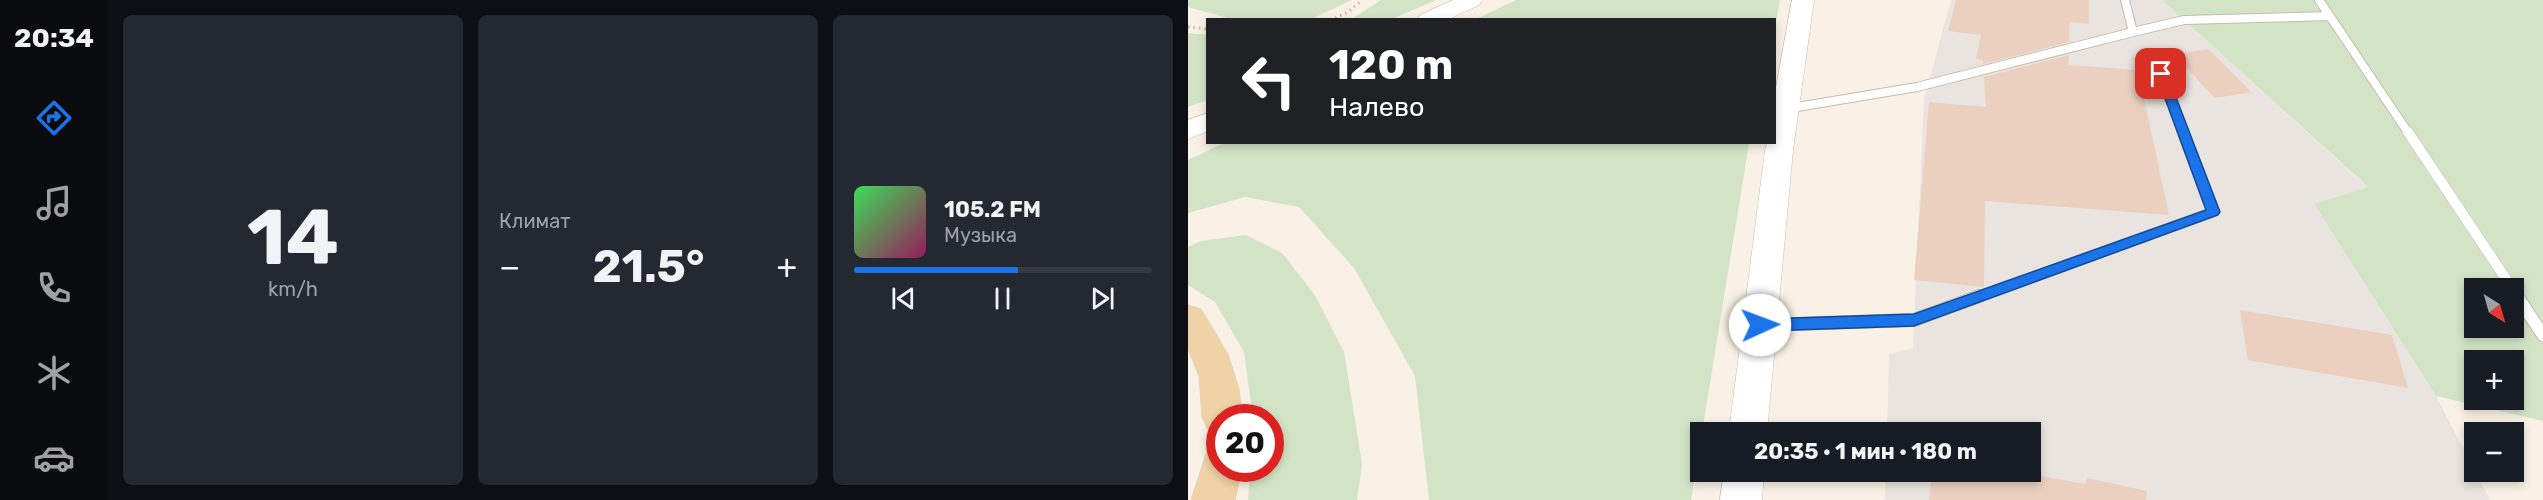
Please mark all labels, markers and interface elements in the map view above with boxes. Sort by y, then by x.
text: 20:34 [14,22,94,54]
text: 120 m [1329,40,1453,90]
icon: left [1230,42,1308,120]
pin [2135,48,2186,99]
icon: arrive [2144,57,2177,90]
text: Налево [1329,91,1425,123]
icon: directions [33,97,75,139]
icon: music [33,182,75,224]
text: 14 [247,191,339,284]
text: 105.2 FM [944,196,1041,223]
text: Климат [499,209,571,233]
text: Музыка [944,223,1017,247]
text: 21.5° [592,240,704,293]
text: − [499,247,520,286]
text: + [776,247,797,286]
icon: phone [33,267,75,309]
text: km/h [268,277,318,301]
north arrow [2464,278,2524,338]
map controls [2464,278,2524,482]
icon: previous [887,282,920,315]
icon: pause [986,282,1019,315]
icon: next [1086,282,1119,315]
position arrow [1728,293,1792,357]
button: + [2464,350,2524,410]
icon: climate [33,352,75,394]
speed limit sign: 20 [1206,404,1284,482]
button: − [2464,422,2524,482]
icon: car [33,437,75,479]
text: 20:35 · 1 мин · 180 m [1754,438,1977,465]

